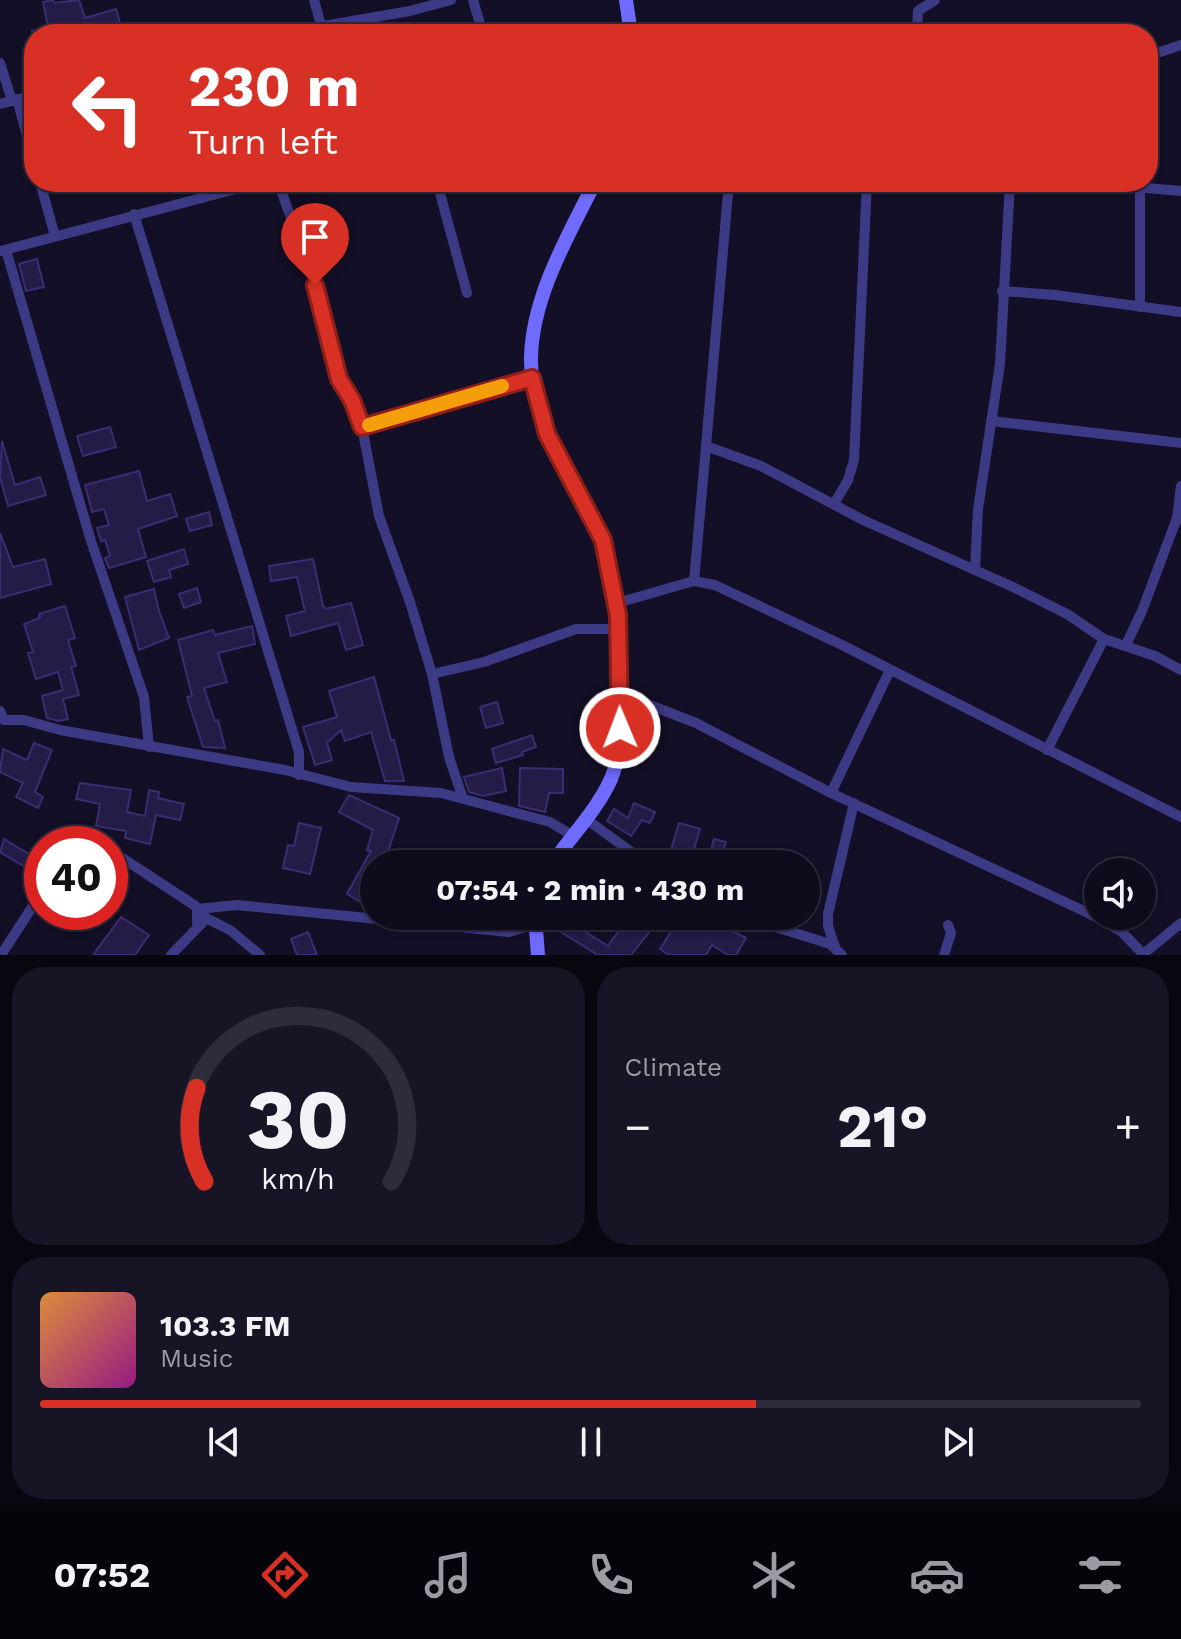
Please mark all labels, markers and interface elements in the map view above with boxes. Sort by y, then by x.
text: 230 m [188,54,359,120]
icon: left [56,56,160,160]
text: Turn left [188,121,338,163]
pin [281,203,349,285]
icon: arrive [293,215,337,259]
position arrow [578,686,662,770]
speed limit sign: 40 [24,826,128,930]
map controls [1084,858,1156,930]
button: sound [1084,858,1156,930]
text: 07:54 · 2 min · 430 m [436,872,744,907]
text: Climate [625,1052,722,1082]
text: 30 [247,1071,350,1168]
text: 21° [837,1091,928,1162]
text: − [625,1101,651,1153]
text: + [1114,1101,1141,1153]
text: km/h [261,1162,335,1196]
text: 103.3 FM [160,1308,291,1343]
text: Music [160,1343,233,1373]
icon: previous [202,1420,246,1464]
icon: pause [569,1420,613,1464]
icon: next [936,1420,980,1464]
icon: directions [257,1547,313,1603]
icon: music [420,1547,476,1603]
icon: phone [583,1547,639,1603]
icon: climate [746,1547,802,1603]
icon: car [909,1547,965,1603]
icon: filters [1072,1547,1128,1603]
text: 07:52 [53,1554,150,1596]

